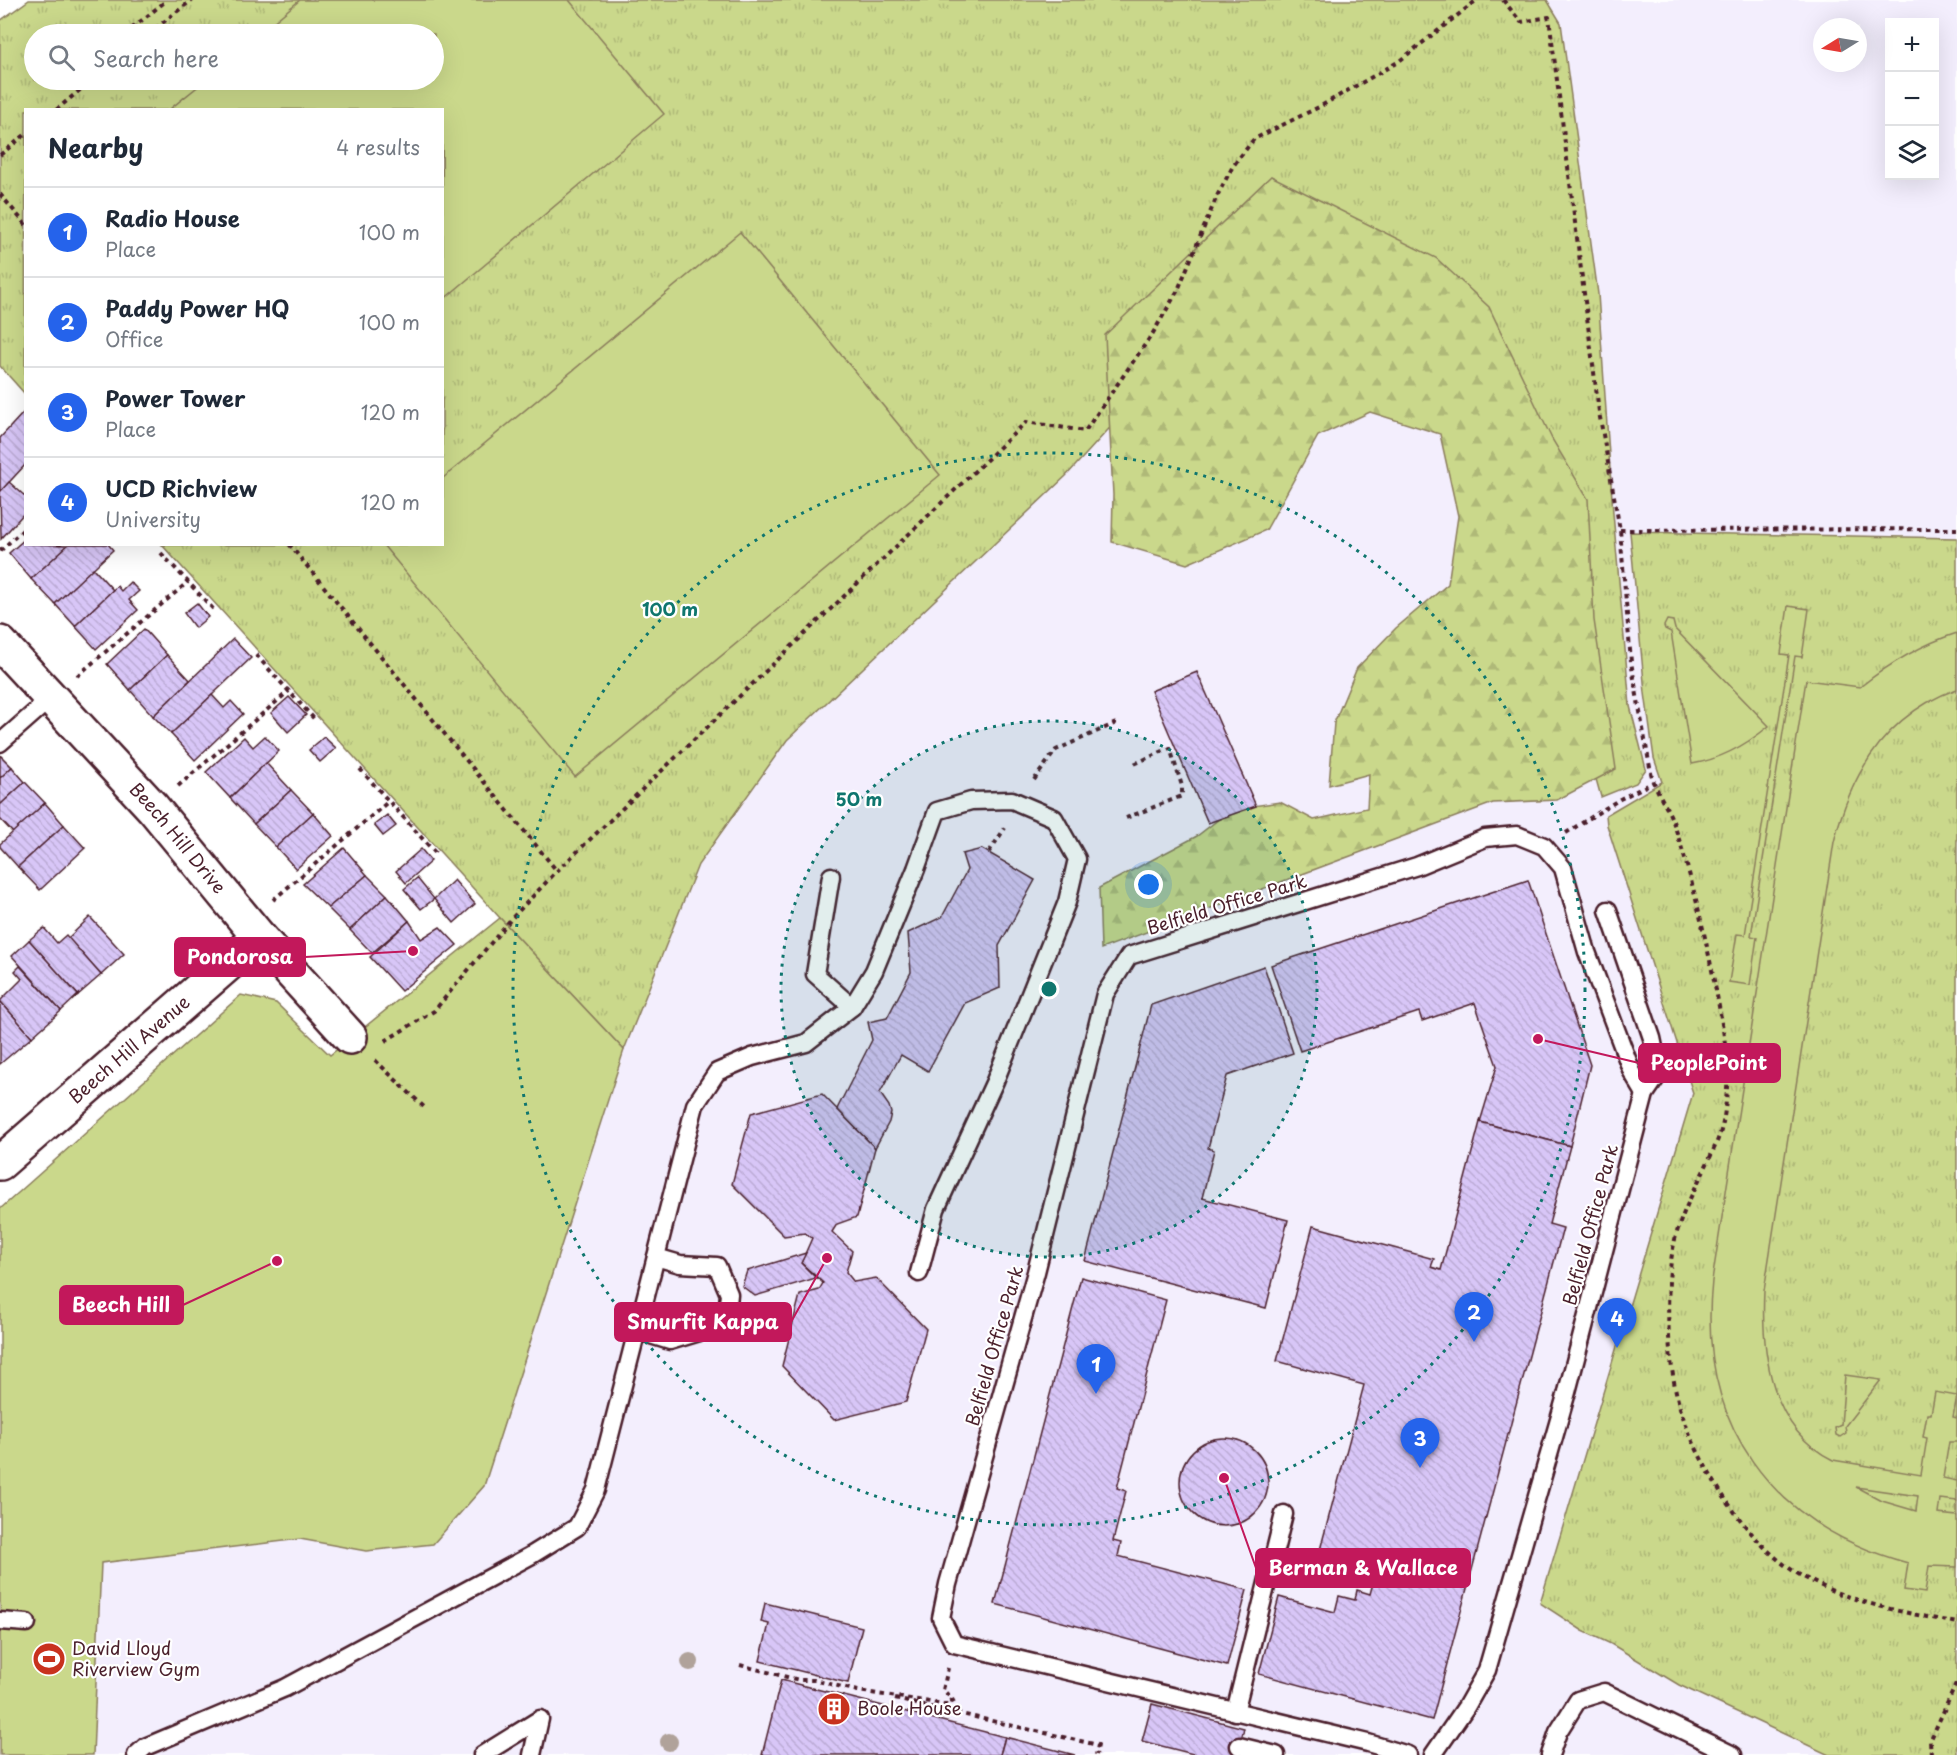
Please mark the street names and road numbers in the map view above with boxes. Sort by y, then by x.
street label: Beech Hill Drive [124,776,233,899]
street label: Belfield Office Park [1143,866,1310,941]
street label: Beech Hill Avenue [62,988,195,1109]
street label: Belfield Office Park [1555,1141,1624,1308]
street label: Belfield Office Park [958,1262,1029,1429]

